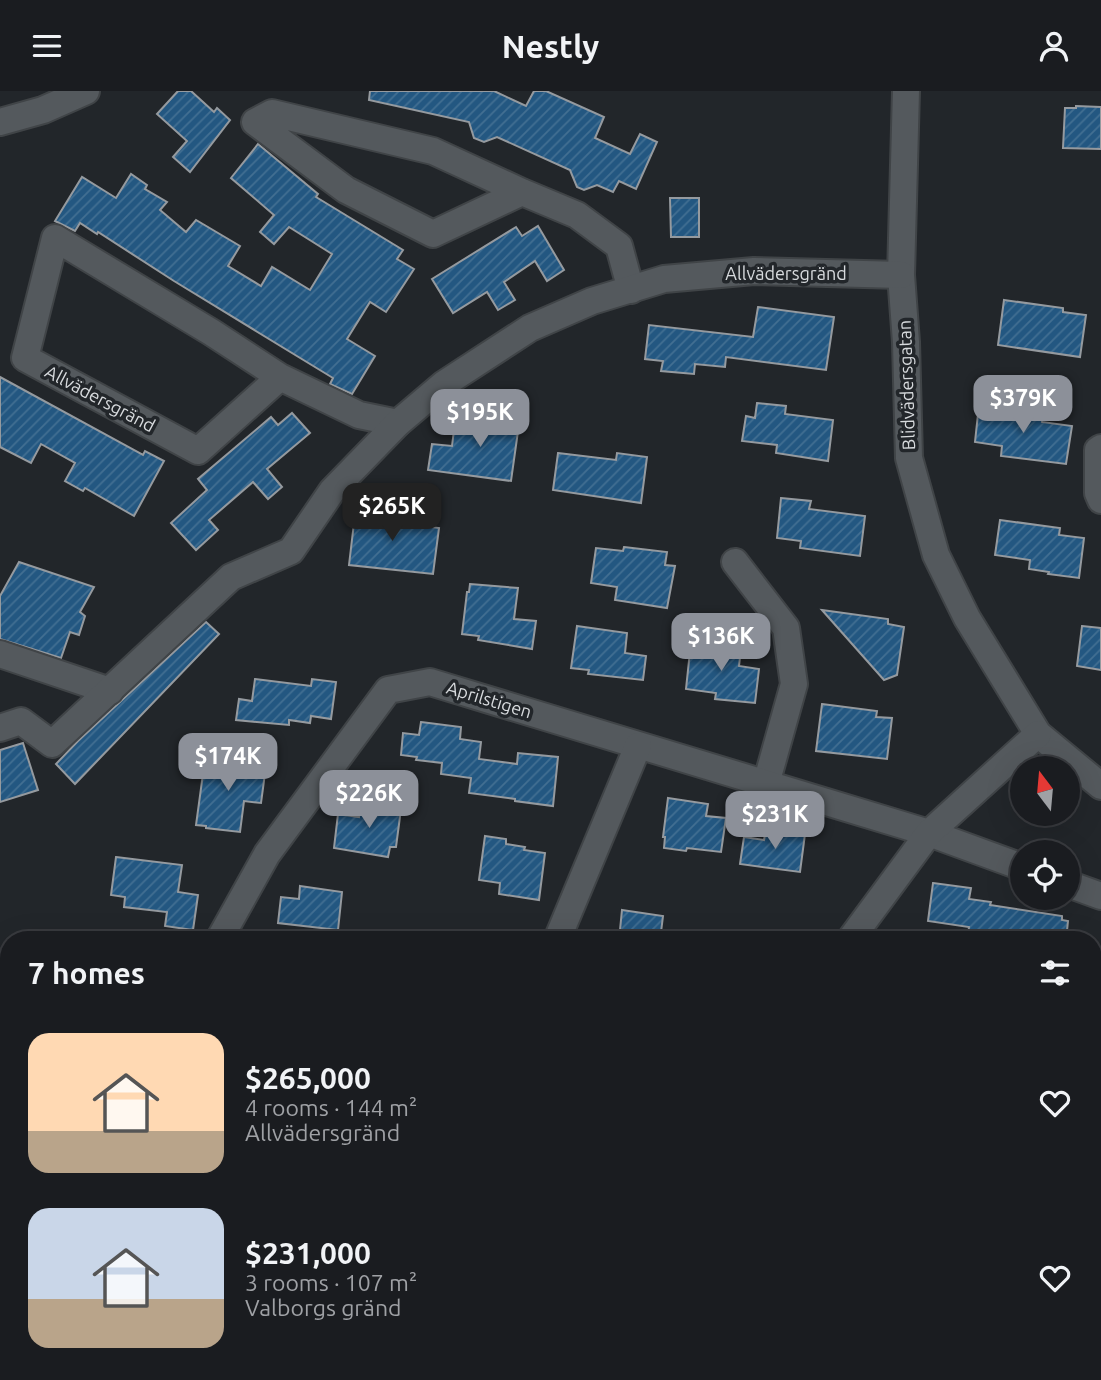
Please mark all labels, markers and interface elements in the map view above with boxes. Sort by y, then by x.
icon: menu [28,27,66,65]
icon: person [1035,27,1073,65]
text: Nestly [502,28,599,64]
street label: Allvädersgränd [725,263,847,283]
street label: Blidvädersgatan [894,320,918,451]
street label: Allvädersgränd [42,361,159,435]
pin: $379K [974,375,1072,435]
text: $379K [989,385,1057,410]
pin: $195K [431,389,529,449]
text: $195K [446,399,514,424]
pin: $265K [343,483,441,543]
text: $265K [358,493,426,518]
pin: $136K [672,613,770,673]
text: $136K [687,623,755,648]
street label: Aprilstigen [444,677,534,721]
pin: $174K [179,733,277,793]
text: $174K [194,743,262,768]
north arrow [1010,756,1080,826]
map controls [1010,756,1080,910]
pin: $226K [320,771,418,830]
text: $226K [335,780,403,805]
pin: $231K [726,791,824,851]
text: $231K [741,801,809,826]
button: locate [1010,840,1080,910]
icon: filters [1036,954,1074,992]
text: 7 homes [28,956,145,990]
icon: home [84,1061,168,1145]
text: $265,000 [245,1061,371,1095]
icon: heart [1036,1084,1074,1122]
text: 4 rooms · 144 m² [245,1095,417,1120]
text: Allvädersgränd [245,1120,400,1145]
icon: home [84,1236,168,1320]
text: $231,000 [245,1236,371,1270]
icon: heart [1036,1259,1074,1297]
text: 3 rooms · 107 m² [245,1270,417,1295]
text: Valborgs gränd [245,1295,401,1320]

